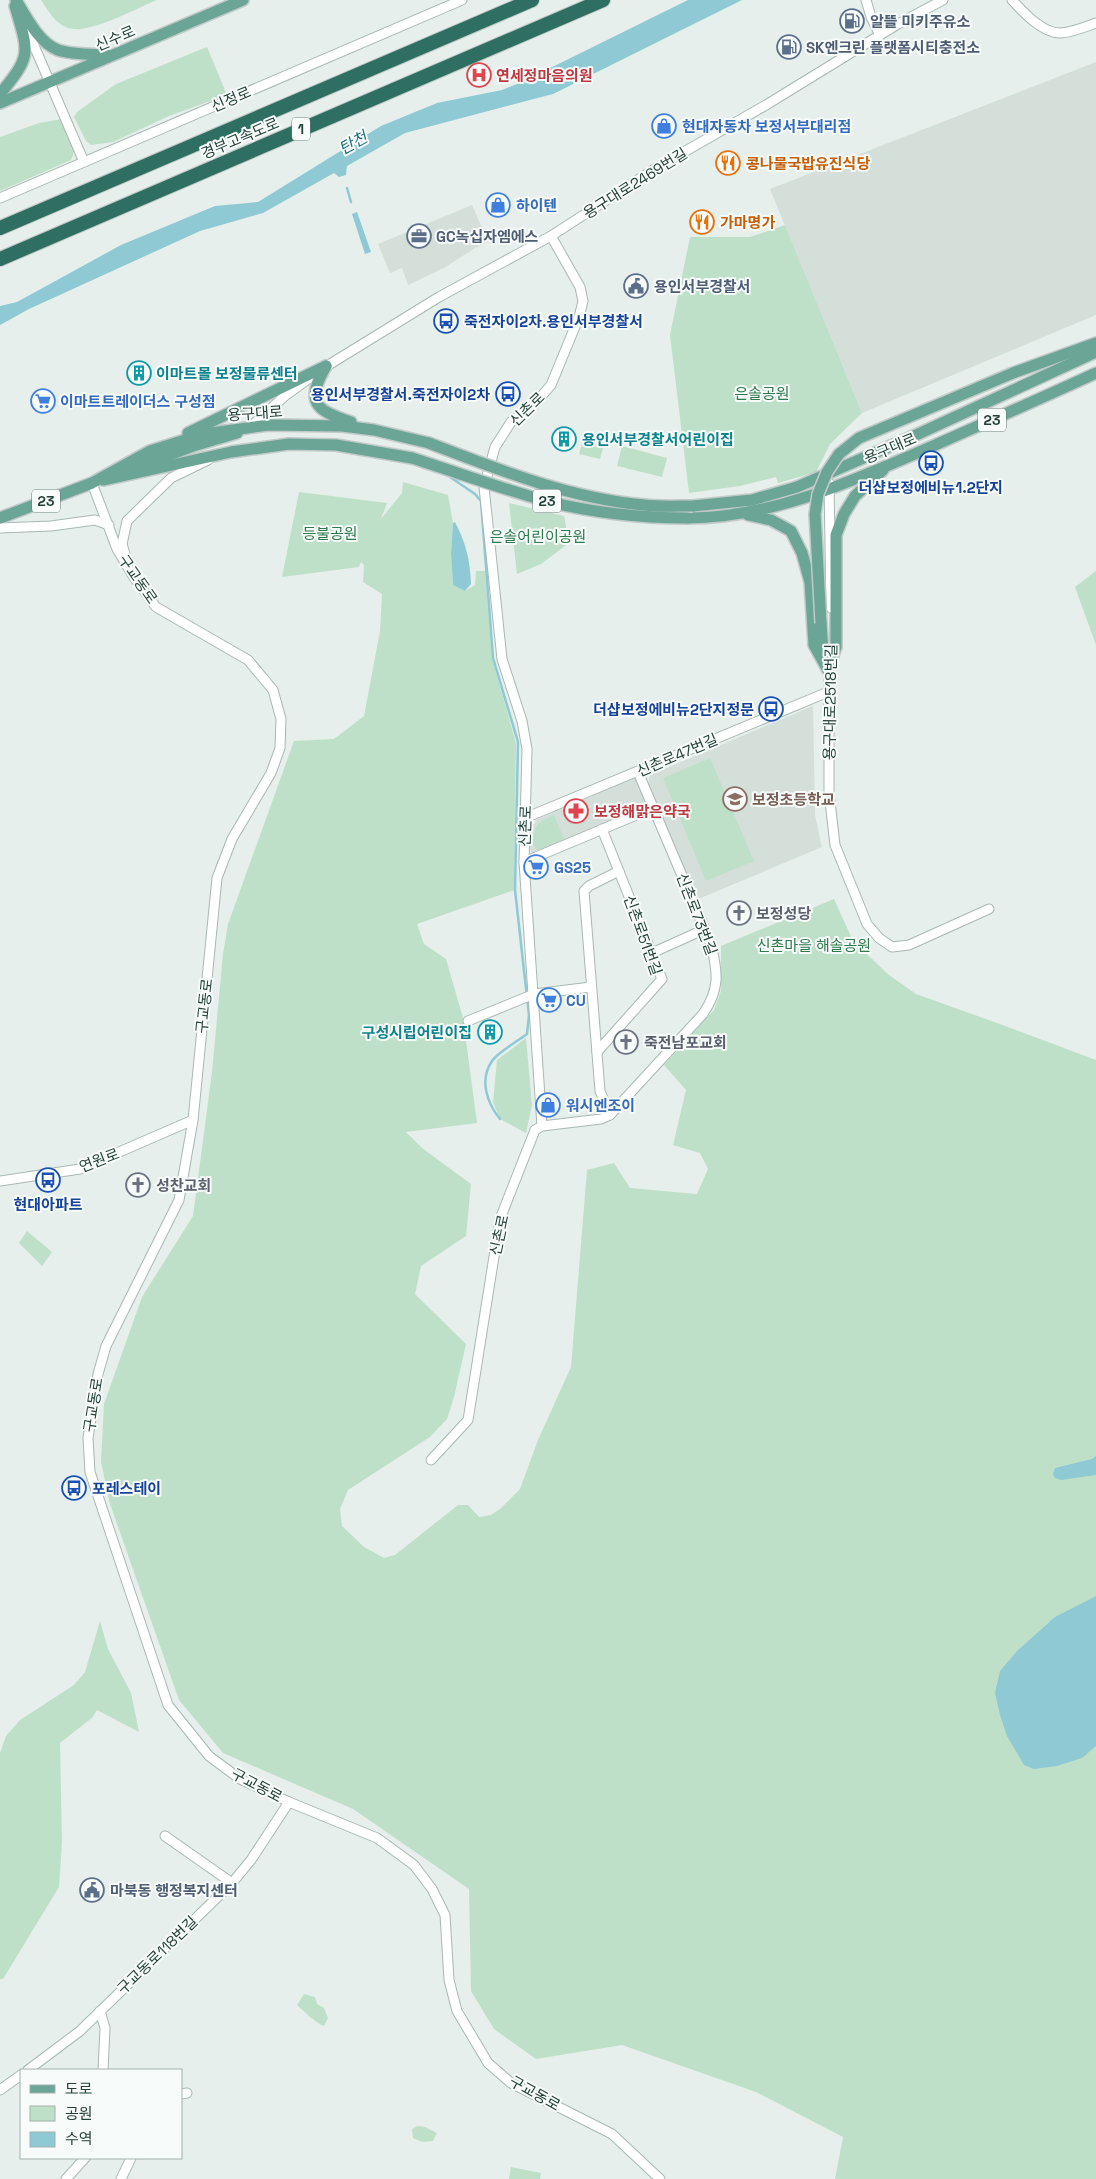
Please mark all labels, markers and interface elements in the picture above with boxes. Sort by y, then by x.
fuel station icon: 알뜰 미키주유소 [839,8,865,34]
place label: 알뜰 미키주유소 [870,12,971,31]
street label: 신수로 [92,21,138,55]
fuel station icon: SK엔크린 플랫폼시티충전소 [776,34,802,60]
place label: SK엔크린 플랫폼시티충전소 [806,38,980,57]
hospital icon: 연세정마음의원 [466,62,492,88]
place label: 연세정마음의원 [496,66,593,85]
street label: 신정로 [208,82,254,116]
street label: 경부고속도로 [198,113,282,163]
shop icon: 현대자동차 보정서부대리점 [651,113,677,139]
place label: 현대자동차 보정서부대리점 [682,117,851,136]
road number: 1 [292,118,310,140]
water label: 탄천 [335,126,373,159]
street label: 용구대로2469번길 [579,143,691,223]
restaurant icon: 콩나물국밥유진식당 [715,150,741,176]
place label: 콩나물국밥유진식당 [746,154,870,173]
shop icon: 하이텐 [485,192,511,218]
place label: 하이텐 [516,196,557,215]
restaurant icon: 가마명가 [689,209,715,235]
place label: 가마명가 [720,213,775,232]
office icon: GC녹십자엠에스 [406,223,432,249]
place label: GC녹십자엠에스 [436,227,539,246]
public building icon: 용인서부경찰서 [623,273,649,299]
place label: 용인서부경찰서 [654,277,751,296]
bus stop icon: 죽전자이2차.용인서부경찰서 [433,308,459,334]
place label: 죽전자이2차.용인서부경찰서 [464,312,643,331]
building icon: 이마트몰 보정물류센터 [126,360,152,386]
place label: 이마트몰 보정물류센터 [156,364,298,383]
bus stop icon: 용인서부경찰서.죽전자이2차 [495,381,521,407]
park label: 은솔공원 [734,384,790,403]
place label: 용인서부경찰서.죽전자이2차 [311,385,490,404]
supermarket icon: 이마트트레이더스 구성점 [30,388,56,414]
street label: 신촌로 [506,388,548,430]
place label: 이마트트레이더스 구성점 [60,392,216,411]
street label: 용구대로 [227,402,283,424]
road number: 23 [978,408,1006,432]
building icon: 용인서부경찰서어린이집 [551,426,577,452]
street label: 용구대로 [861,428,919,468]
place label: 용인서부경찰서어린이집 [582,430,734,449]
bus stop icon: 더샵보정에비뉴1.2단지 [918,450,944,476]
place label: 더샵보정에비뉴1.2단지 [859,478,1003,497]
road number: 23 [32,490,60,512]
road number: 23 [533,490,561,512]
park label: 등불공원 [302,524,358,543]
park label: 은솔어린이공원 [490,527,586,546]
street label: 구교동로 [114,551,162,607]
street label: 용구대로2518번길 [819,644,841,760]
bus stop icon: 더샵보정에비뉴2단지정문 [758,696,784,722]
place label: 더샵보정에비뉴2단지정문 [593,700,754,719]
street label: 신촌로47번길 [634,729,720,781]
school or university icon: 보정초등학교 [722,786,748,812]
place label: 보정초등학교 [752,790,835,809]
pharmacy icon: 보정해맑은약국 [563,798,589,824]
place label: 보정해맑은약국 [594,802,691,821]
street label: 신촌로 [515,805,535,847]
supermarket icon: GS25 [523,854,549,880]
place label: GS25 [554,858,591,877]
street label: 신촌로73번길 [673,870,721,958]
street label: 신촌로51번길 [620,892,666,978]
church icon: 보정성당 [726,900,752,926]
place label: 보정성당 [756,904,811,923]
park label: 신촌마을 해솔공원 [757,936,871,955]
street label: 구교동로 [192,978,216,1034]
supermarket icon: CU [536,987,562,1013]
place label: CU [566,991,586,1010]
building icon: 구성시립어린이집 [477,1019,503,1045]
place label: 구성시립어린이집 [362,1023,472,1042]
church icon: 죽전남포교회 [613,1029,639,1055]
place label: 죽전남포교회 [644,1033,727,1052]
shop icon: 워시엔조이 [535,1092,561,1118]
place label: 워시엔조이 [566,1096,635,1115]
street label: 연원로 [76,1144,122,1176]
bus stop icon: 현대아파트 [35,1167,61,1193]
church icon: 성찬교회 [125,1172,151,1198]
place label: 성찬교회 [156,1176,211,1195]
place label: 현대아파트 [13,1195,83,1214]
street label: 신촌로 [485,1213,513,1257]
street label: 구교동로 [79,1376,107,1434]
bus stop icon: 포레스테이 [61,1475,87,1501]
place label: 포레스테이 [92,1479,161,1498]
street label: 구교동로 [228,1764,286,1806]
public building icon: 마북동 행정복지센터 [79,1877,105,1903]
place label: 마북동 행정복지센터 [110,1881,238,1900]
street label: 구교동로118번길 [113,1912,201,1998]
legend [20,2069,182,2159]
street label: 구교동로 [506,2071,564,2115]
text: 도로 [65,2079,93,2098]
text: 공원 [65,2104,93,2123]
text: 수역 [65,2129,93,2148]

